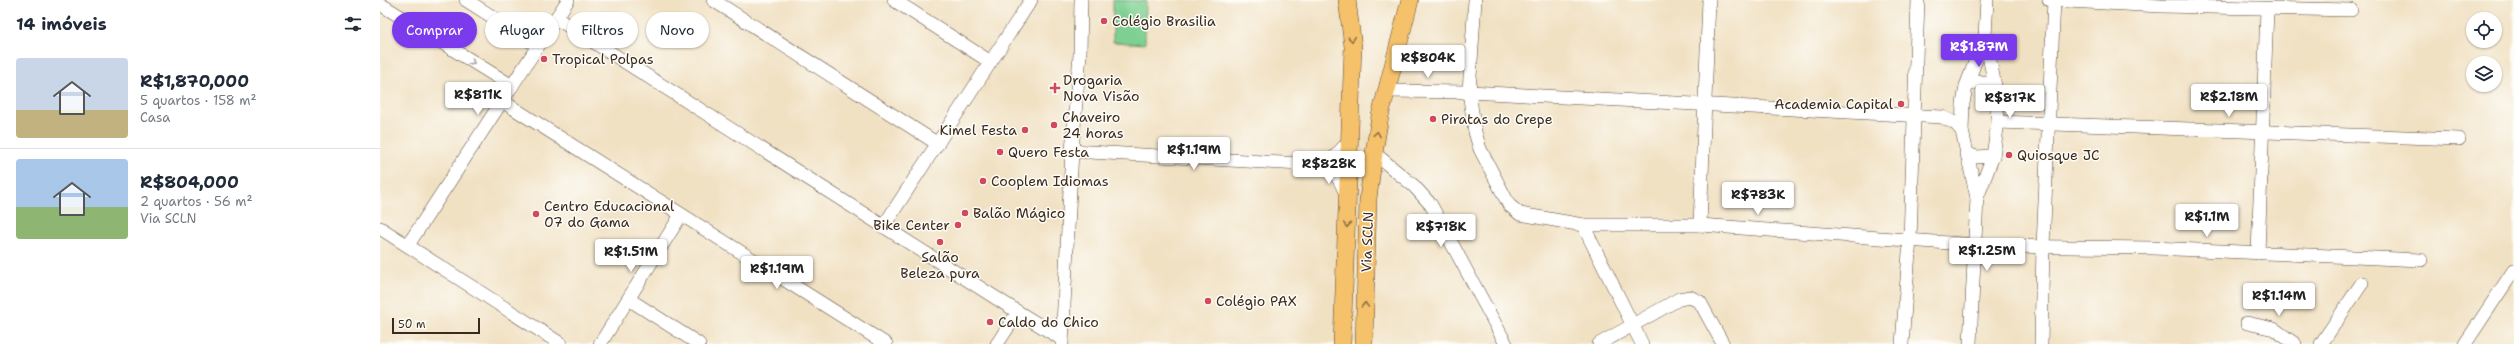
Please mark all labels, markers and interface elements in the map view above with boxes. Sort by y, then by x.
chip: Comprar [392,12,477,48]
chip: Alugar [485,12,559,48]
chip: Filtros [567,12,638,48]
chip: Novo [646,12,709,48]
place label: Colégio Brasilia [1112,12,1216,30]
map controls [2466,12,2502,92]
button: locate [2466,12,2502,48]
text: 14 imóveis [16,13,107,35]
icon: filters [342,13,364,35]
marker: Colégio Brasilia [1099,16,1109,26]
pin: R$1.87M [1942,34,2016,68]
one-way arrow [1348,36,1357,42]
text: R$1.87M [1950,38,2008,55]
pin: R$804K [1395,45,1461,79]
text: R$804K [1401,49,1455,66]
place label: Tropical Polpas [552,50,654,68]
marker: Tropical Polpas [539,54,549,64]
button: layers [2466,56,2502,92]
one-way arrow [468,57,475,64]
text: R$1,870,000 [140,70,249,92]
place label: Drogaria Nova Visão [1063,71,1139,105]
icon: home [48,74,96,122]
pin: R$811K [445,82,511,116]
marker: Drogaria Nova Visão [1050,83,1060,93]
pin: R$2.18M [2192,84,2266,118]
pin: R$817K [1977,85,2043,119]
text: R$811K [454,86,502,103]
text: R$2.18M [2200,88,2258,105]
text: R$817K [1984,89,2036,106]
text: 5 quartos · 158 m² [140,92,257,109]
place label: Academia Capital [1774,95,1894,113]
marker: Academia Capital [1896,99,1906,109]
place label: Chaveiro 24 horas [1062,108,1124,142]
text: Casa [140,109,170,126]
place label: Piratas do Crepe [1441,110,1553,128]
marker: Piratas do Crepe [1428,114,1438,124]
marker: Chaveiro 24 horas [1049,120,1059,130]
place label: Kimel Festa [940,121,1017,139]
marker: Kimel Festa [1020,125,1030,135]
one-way arrow [1372,131,1381,137]
pin: R$1.19M [1157,137,1231,171]
text: R$1.19M [1167,141,1221,158]
place label: Quero Festa [1008,143,1089,161]
place label: Quiosque JC [2017,146,2100,164]
marker: Quero Festa [995,147,1005,157]
marker: Quiosque JC [2004,150,2014,160]
pin: R$828K [1296,151,1362,185]
text: R$828K [1302,155,1356,172]
text: R$804,000 [140,171,239,193]
place label: Cooplem Idiomas [991,172,1109,190]
icon: home [48,175,96,223]
marker: Cooplem Idiomas [978,176,988,186]
pin: R$783K [1725,182,1791,216]
text: R$783K [1731,186,1785,203]
text: 2 quartos · 56 m² [140,193,253,210]
place label: Centro Educacional 07 do Gama [544,197,675,231]
place label: Balão Mágico [973,204,1065,222]
pin: R$1.1M [2174,204,2240,238]
marker: Balão Mágico [960,208,970,218]
text: R$1.1M [2184,208,2230,225]
marker: Centro Educacional 07 do Gama [531,209,541,219]
text: Via SCLN [140,210,196,227]
street label: Via SCLN [1357,211,1377,273]
pin: R$718K [1408,214,1474,248]
place label: Bike Center [873,216,950,234]
text: R$718K [1416,218,1466,235]
marker: Bike Center [953,220,963,230]
one-way arrow [1342,222,1351,228]
marker: Salão Beleza pura [935,237,945,247]
pin: R$1.25M [1950,238,2024,272]
pin: R$1.51M [594,239,668,273]
text: R$1.25M [1958,242,2016,259]
text: R$1.51M [604,243,658,260]
place label: Salão Beleza pura [900,248,980,282]
pin: R$1.19M [740,256,814,290]
text: R$1.19M [750,260,804,277]
pin: R$1.14M [2242,283,2316,317]
text: R$1.14M [2252,287,2306,304]
place label: Colégio PAX [1216,292,1297,310]
marker: Colégio PAX [1203,296,1213,306]
one-way arrow [1361,302,1369,308]
place label: Caldo do Chico [998,313,1099,331]
scale bar [392,316,480,335]
text: 50 m [398,317,426,332]
marker: Caldo do Chico [985,317,995,327]

